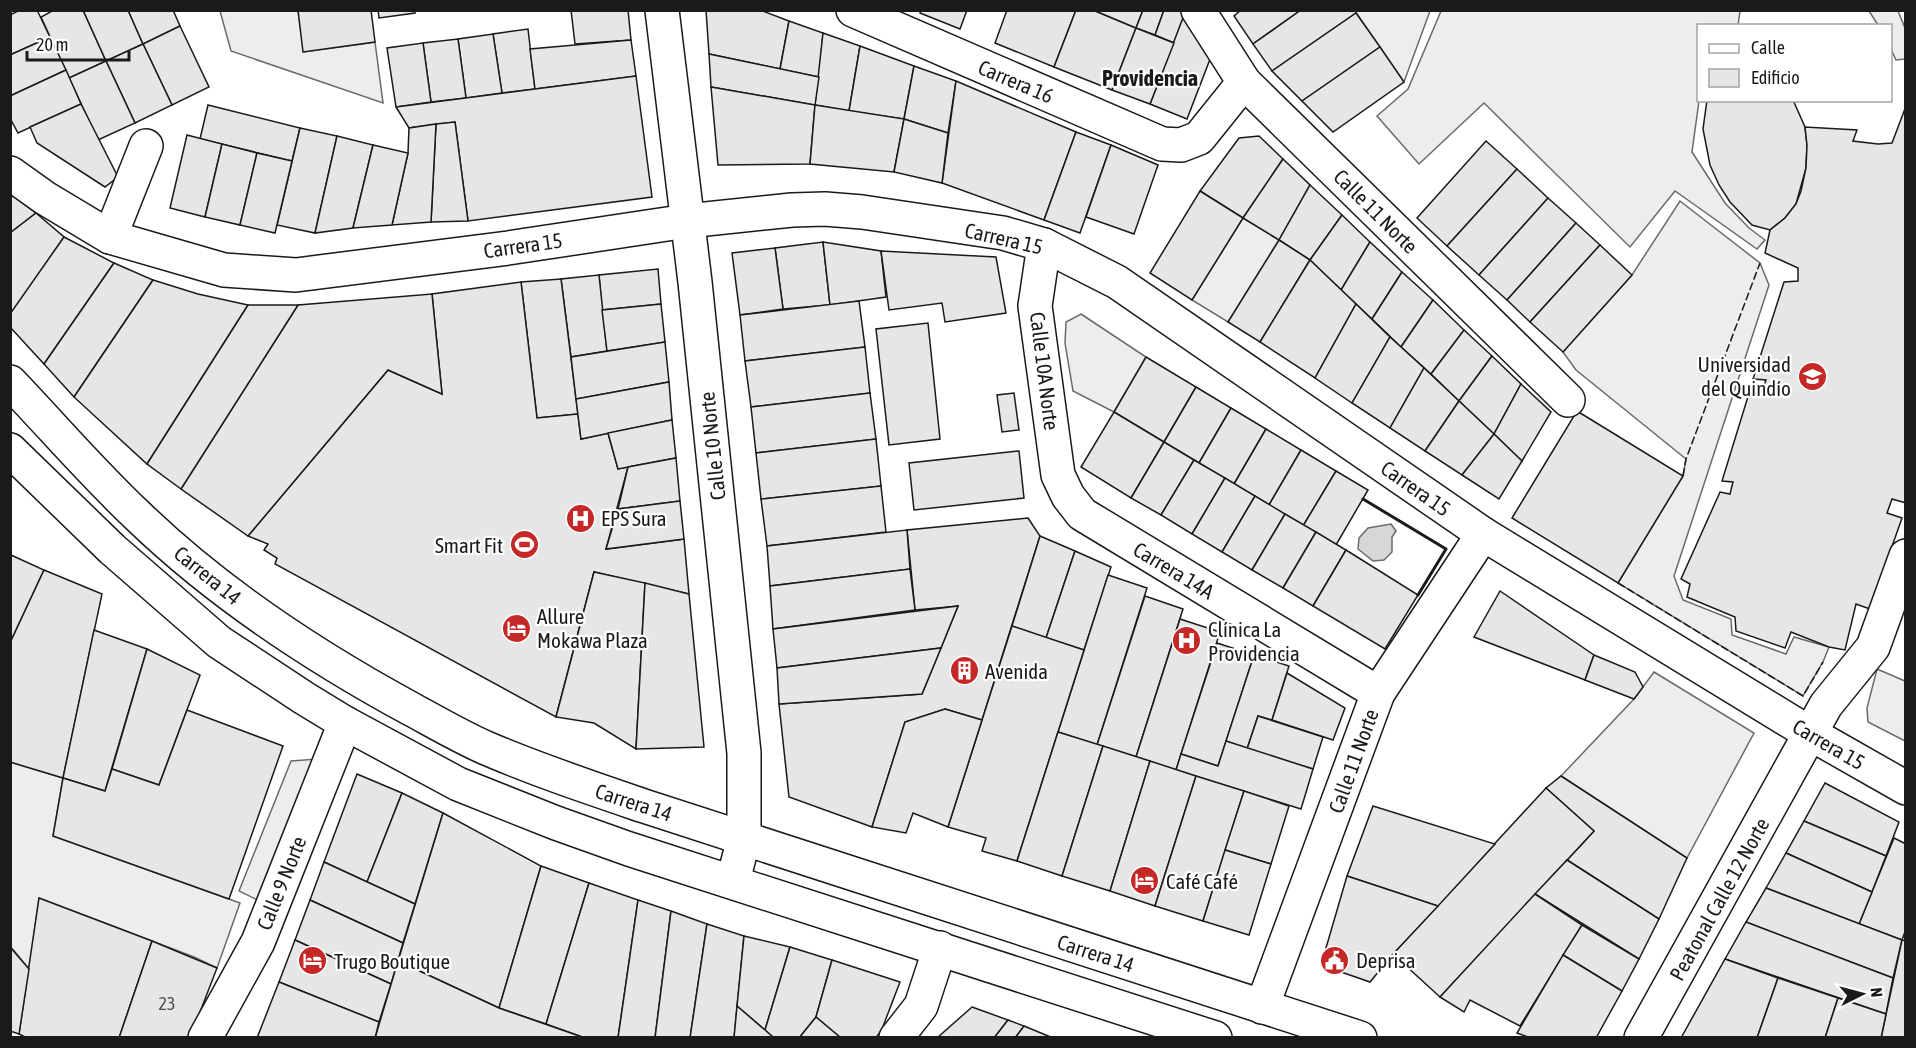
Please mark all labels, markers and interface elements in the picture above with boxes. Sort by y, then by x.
scale bar [27,24,129,62]
legend [1697,24,1892,102]
text: 20 m [36,34,68,55]
text: Calle [1751,37,1785,58]
street label: Carrera 16 [975,54,1057,108]
district label: Providencia [1102,65,1198,91]
text: Edificio [1751,67,1800,88]
street label: Calle 11 Norte [1329,164,1423,258]
street label: Carrera 15 [963,217,1045,259]
street label: Carrera 15 [482,228,564,262]
street label: Calle 10A Norte [1026,310,1064,432]
place label: Universidad del Quindío [1698,352,1791,400]
school or university icon: Universidad del Quindío [1796,360,1828,392]
street label: Calle 10 Norte [694,391,730,501]
street label: Carrera 15 [1377,455,1455,521]
hospital icon: EPS Sura [564,502,596,534]
place label: EPS Sura [601,506,666,530]
sports icon: Smart Fit [508,529,540,561]
place label: Smart Fit [435,533,503,557]
street label: Carrera 14A [1129,537,1219,604]
street label: Carrera 14 [170,541,246,609]
place label: Allure Mokawa Plaza [537,604,648,652]
hotel icon: Allure Mokawa Plaza [500,612,532,644]
place label: Clínica La Providencia [1208,617,1300,665]
hospital icon: Clínica La Providencia [1171,625,1203,657]
building icon: Avenida [948,655,980,687]
place label: Avenida [985,659,1048,683]
street label: Calle 11 Norte [1323,706,1383,816]
street label: Carrera 15 [1789,714,1869,774]
street label: Carrera 14 [593,778,676,826]
street label: Peatonal Calle 12 Norte [1664,813,1774,985]
street label: Calle 9 Norte [251,833,311,933]
hotel icon: Café Café [1129,865,1161,897]
place label: Café Café [1166,869,1238,893]
street label: Carrera 14 [1055,929,1138,977]
public building icon: Deprisa [1319,944,1351,976]
hotel icon: Trugo Boutique [297,945,329,977]
place label: Deprisa [1356,948,1415,972]
place label: Trugo Boutique [334,949,450,973]
north arrow [1832,964,1892,1024]
text: N [1867,987,1886,998]
house number: 23 [159,993,175,1014]

